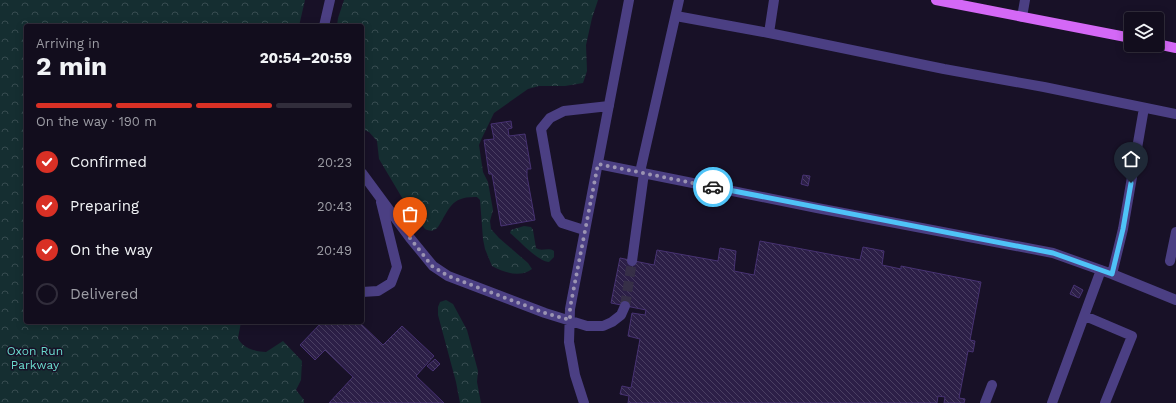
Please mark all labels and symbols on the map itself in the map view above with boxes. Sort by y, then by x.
pin [1114,142,1148,183]
courier [693,167,733,207]
pin [393,197,427,238]
park label: Oxon Run Parkway [7,344,63,372]

